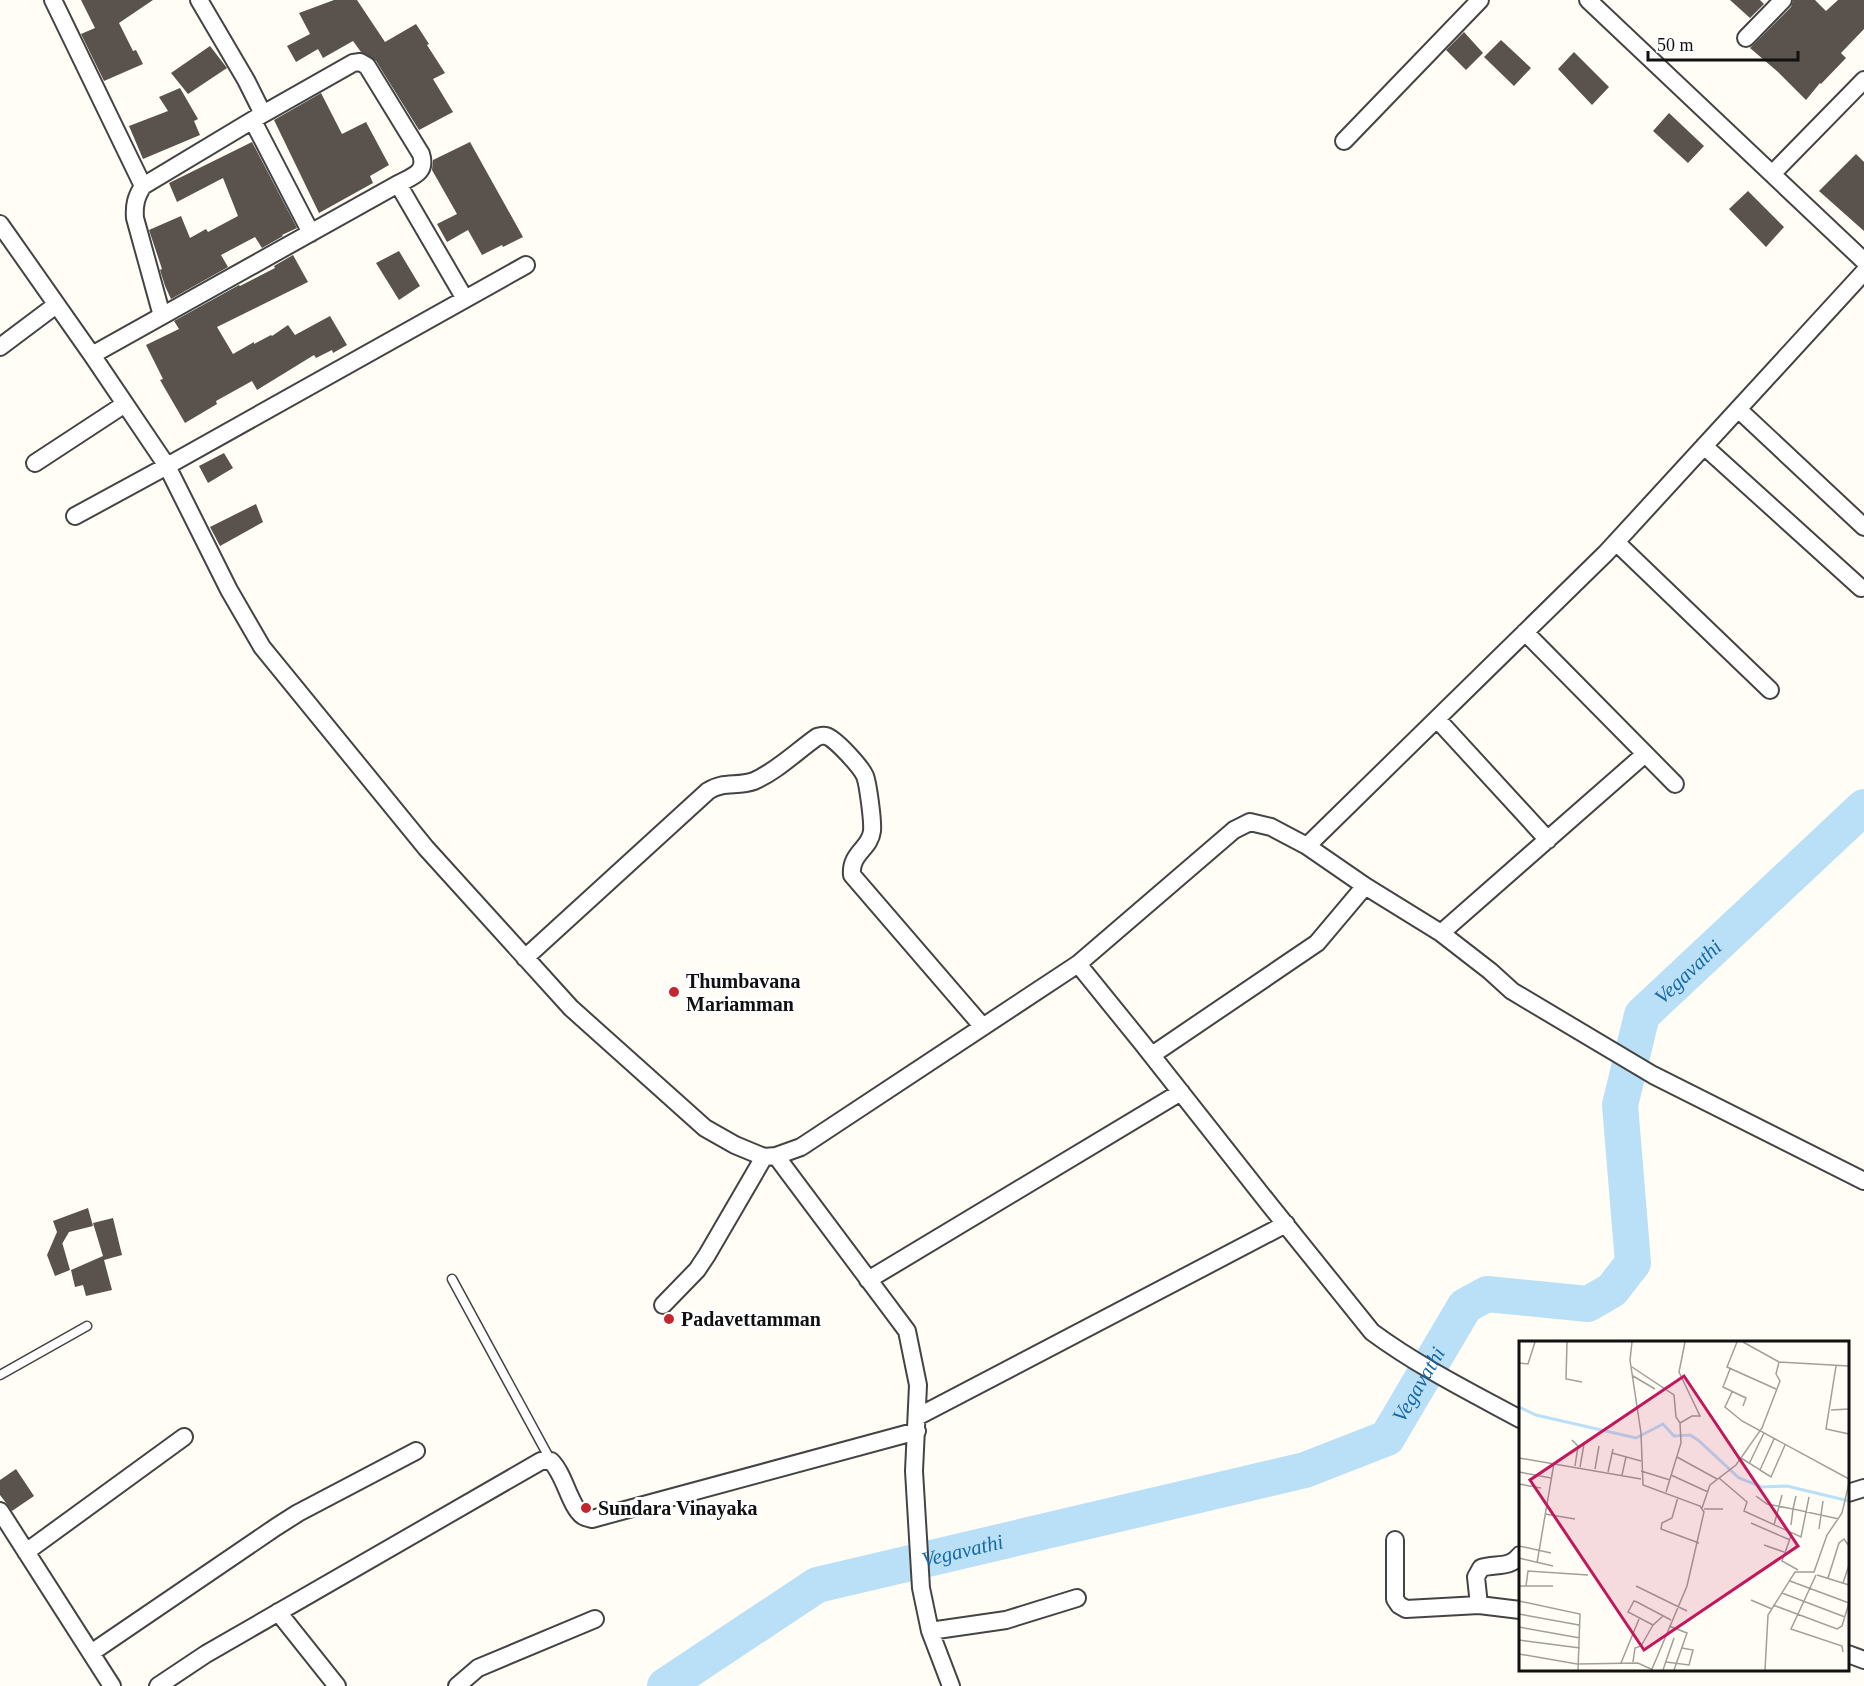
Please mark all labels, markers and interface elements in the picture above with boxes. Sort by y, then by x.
scale bar [1648,24,1798,62]
text: 50 m [1657,35,1694,55]
water label: Vegavathi [1650,935,1727,1009]
place label: Thumbavana Mariamman [686,970,801,1015]
marker: Thumbavana Mariamman [667,985,681,999]
place label: Padavettamman [681,1308,821,1330]
marker: Padavettamman [662,1312,676,1326]
inset map [1519,1341,1849,1671]
water label: Vegavathi [1387,1343,1450,1426]
place label: Sundara Vinayaka [598,1497,758,1520]
marker: Sundara Vinayaka [579,1501,593,1515]
water label: Vegavathi [919,1529,1006,1572]

